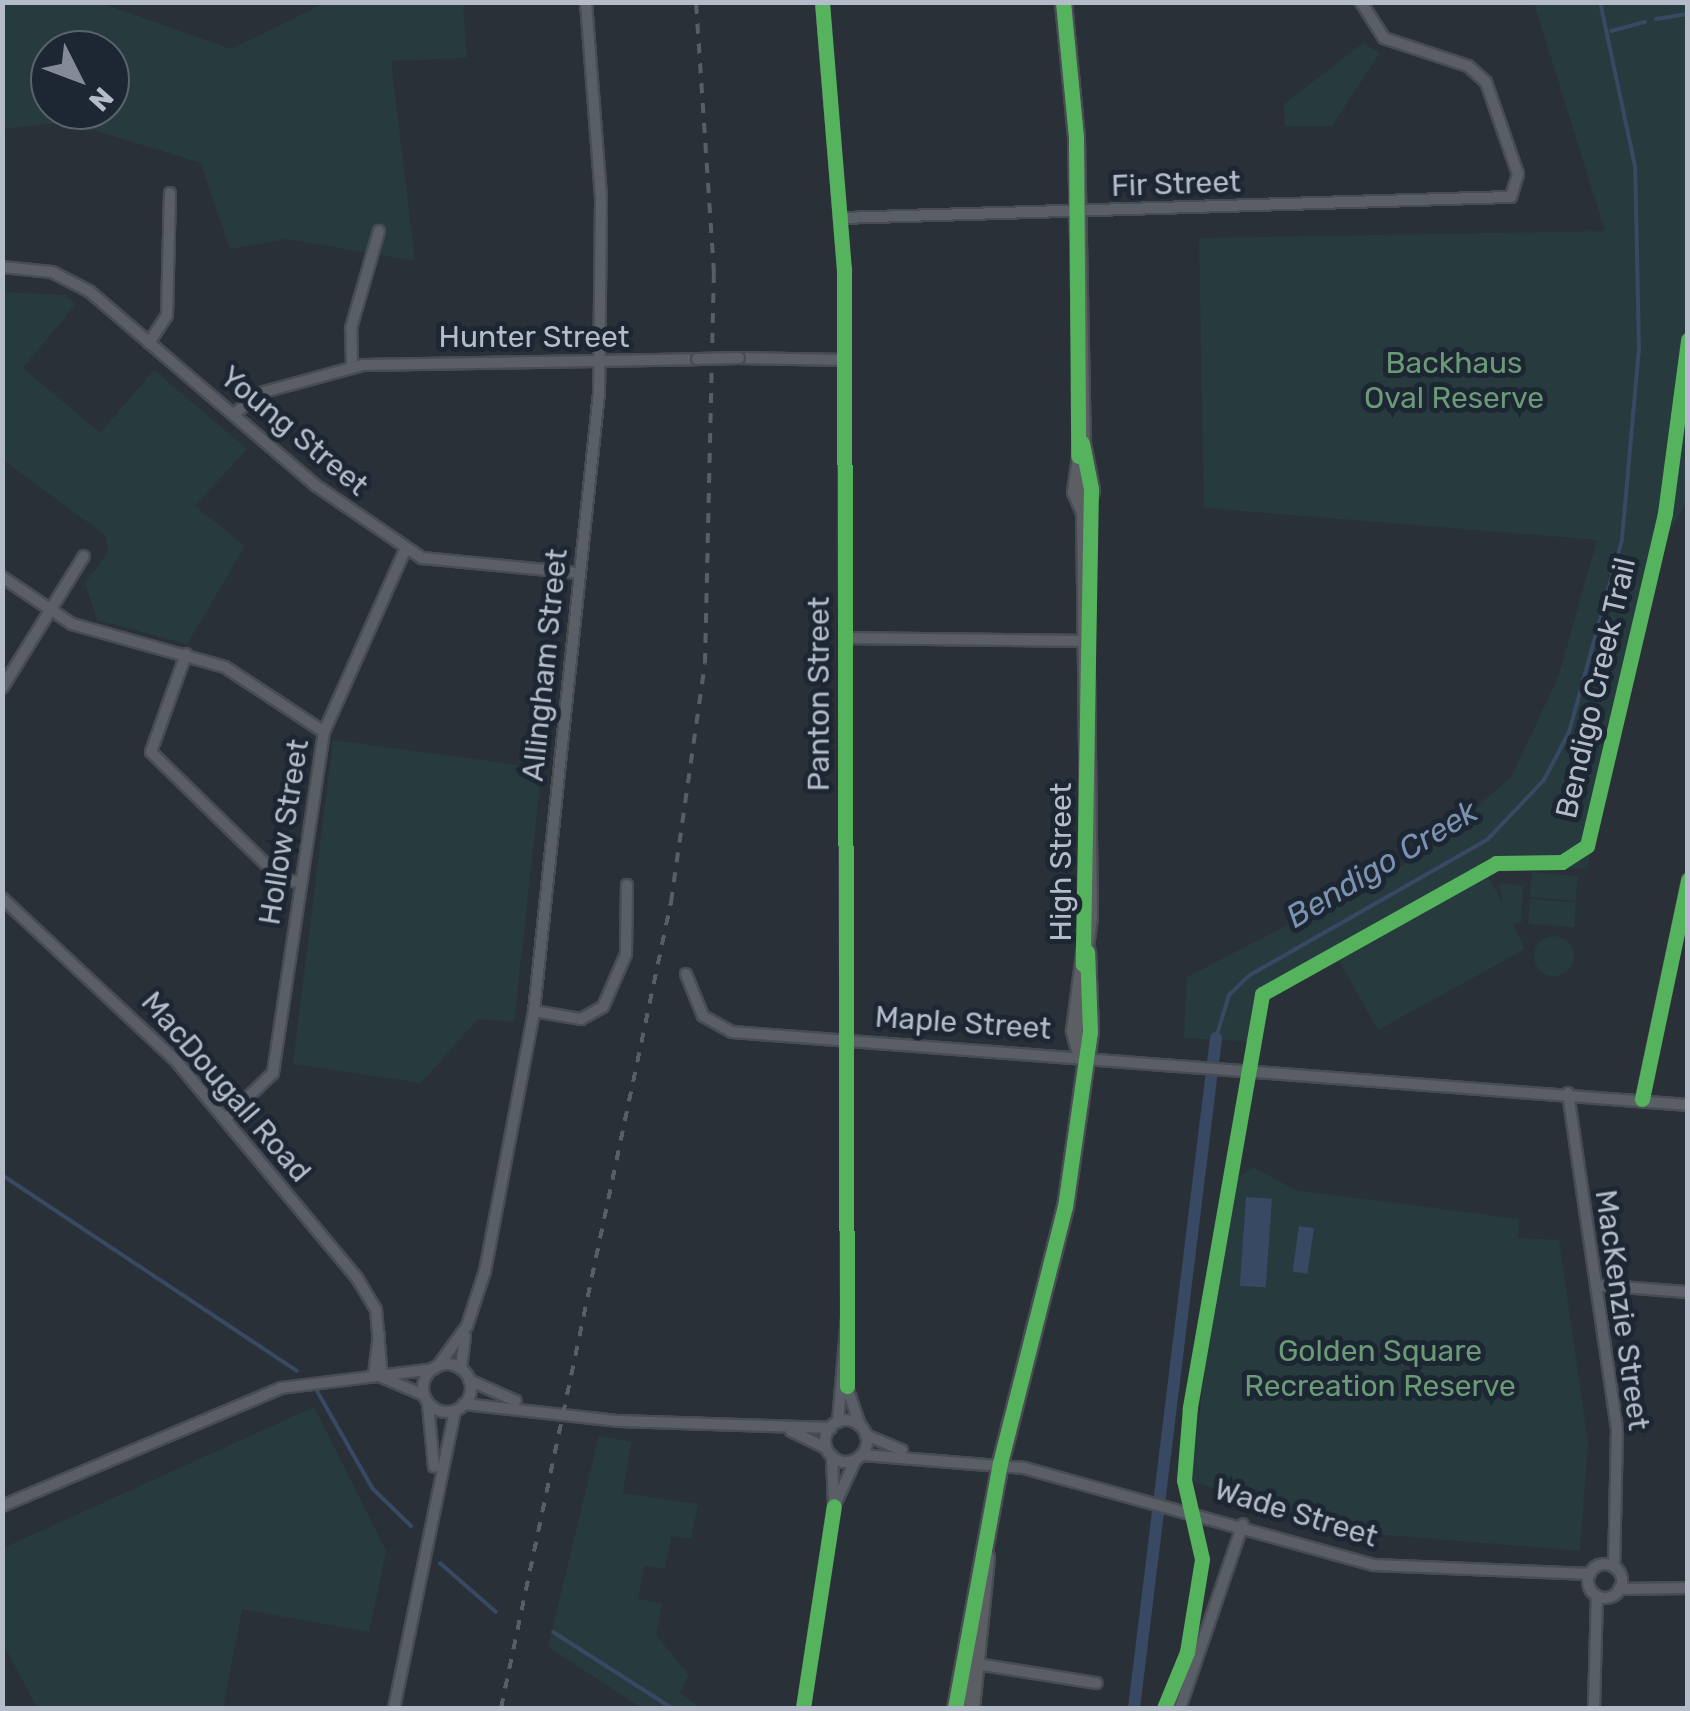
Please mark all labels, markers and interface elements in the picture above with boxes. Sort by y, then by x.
north arrow [30,30,130,130]
text: N [82,81,120,118]
street label: Fir Street [1110,164,1242,204]
street label: Hunter Street [438,319,630,355]
park label: Backhaus Oval Reserve [1364,345,1544,416]
street label: Young Street [213,359,375,503]
street label: Allingham Street [515,547,575,783]
street label: Bendigo Creek Trail [1548,554,1644,822]
street label: Panton Street [801,597,837,791]
street label: Hollow Street [252,736,316,928]
street label: High Street [1043,783,1079,941]
water label: Bendigo Creek [1279,792,1485,936]
street label: MacDougall Road [134,984,318,1190]
street label: Maple Street [874,999,1052,1047]
street label: MacKenzie Street [1587,1187,1657,1433]
park label: Golden Square Recreation Reserve [1244,1333,1516,1404]
street label: Wade Street [1210,1471,1382,1555]

